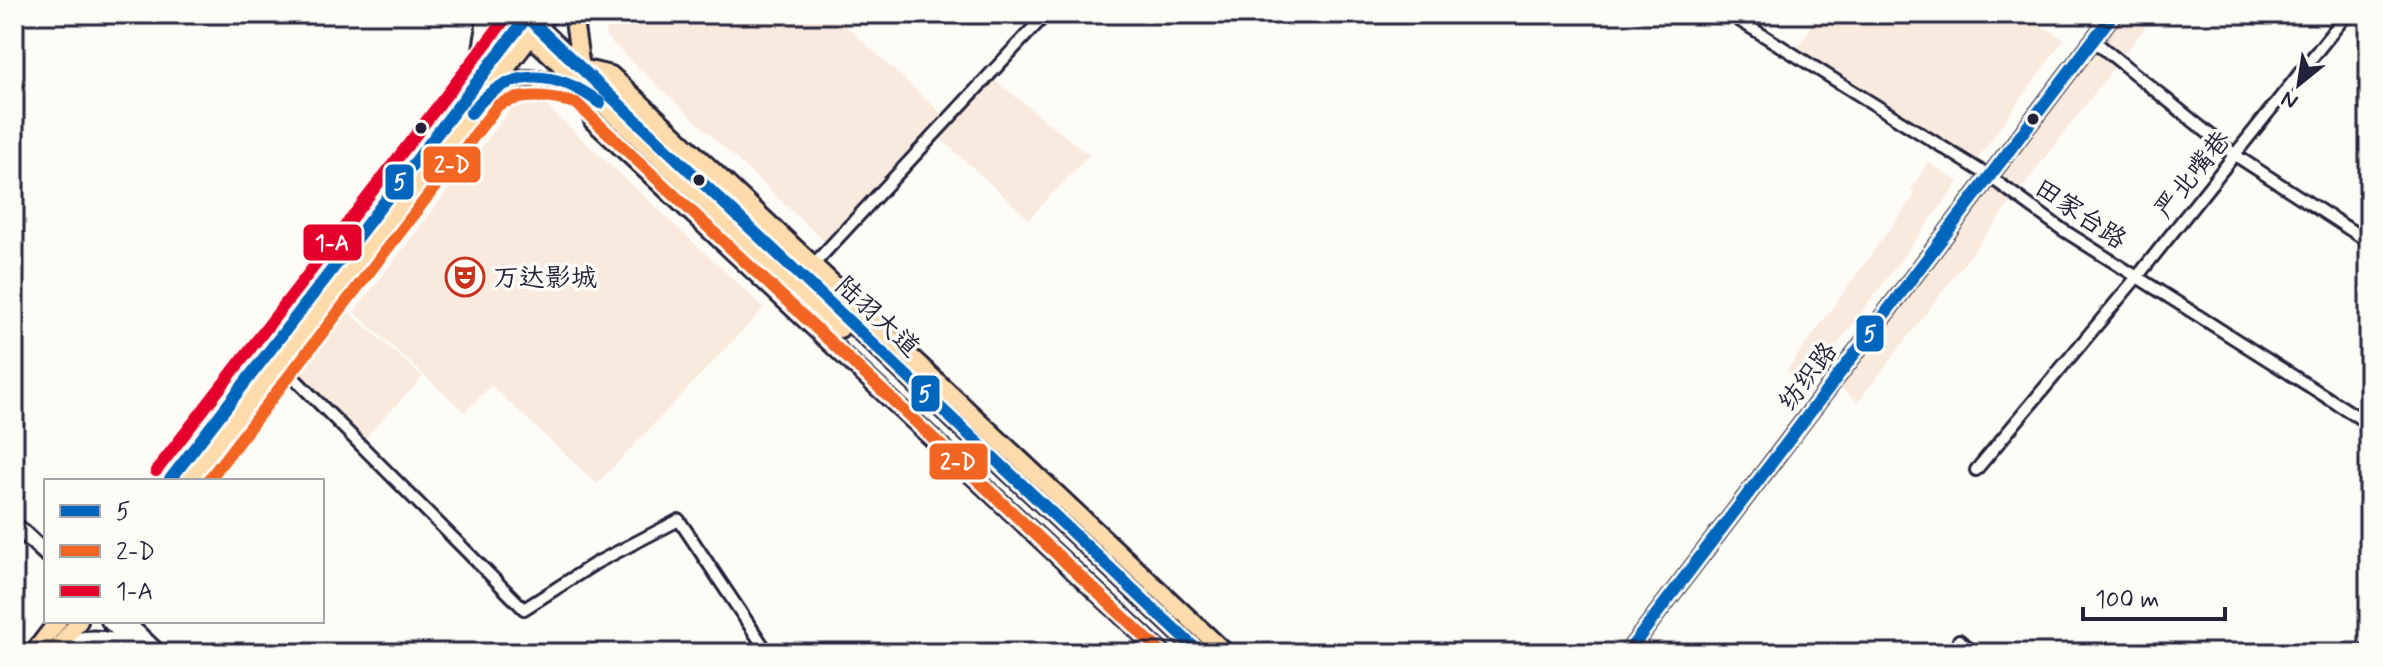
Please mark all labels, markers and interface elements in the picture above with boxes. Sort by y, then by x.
north arrow [2259,44,2339,124]
text: N [2277,84,2303,115]
unlabelled marker [2025,111,2041,127]
unlabelled marker [413,120,429,136]
street label: 严北嘴巷 [2148,124,2239,226]
line badge: 2-D [422,145,482,184]
text: 2-D [434,152,470,180]
line badge: 5 [384,163,415,201]
text: 5 [393,169,407,197]
street label: 田家台路 [2027,171,2133,258]
unlabelled marker [691,172,707,188]
line badge: 1-A [302,223,363,262]
text: 1-A [315,230,349,258]
theatre icon: 万达影城 [444,256,486,298]
place label: 万达影城 [493,262,597,296]
street label: 陆羽大道 [827,270,926,365]
line badge: 5 [1855,314,1885,353]
text: 5 [1863,321,1877,349]
street label: 纺织路 [1772,336,1846,419]
line badge: 5 [910,374,941,413]
text: 5 [918,381,932,409]
line badge: 2-D [928,442,989,481]
text: 2-D [940,449,976,477]
legend [44,479,324,623]
text: 5 [116,497,130,528]
text: 2-D [116,537,155,568]
scale bar [2083,571,2225,621]
text: 1-A [116,577,153,608]
text: 100 m [2095,585,2159,616]

